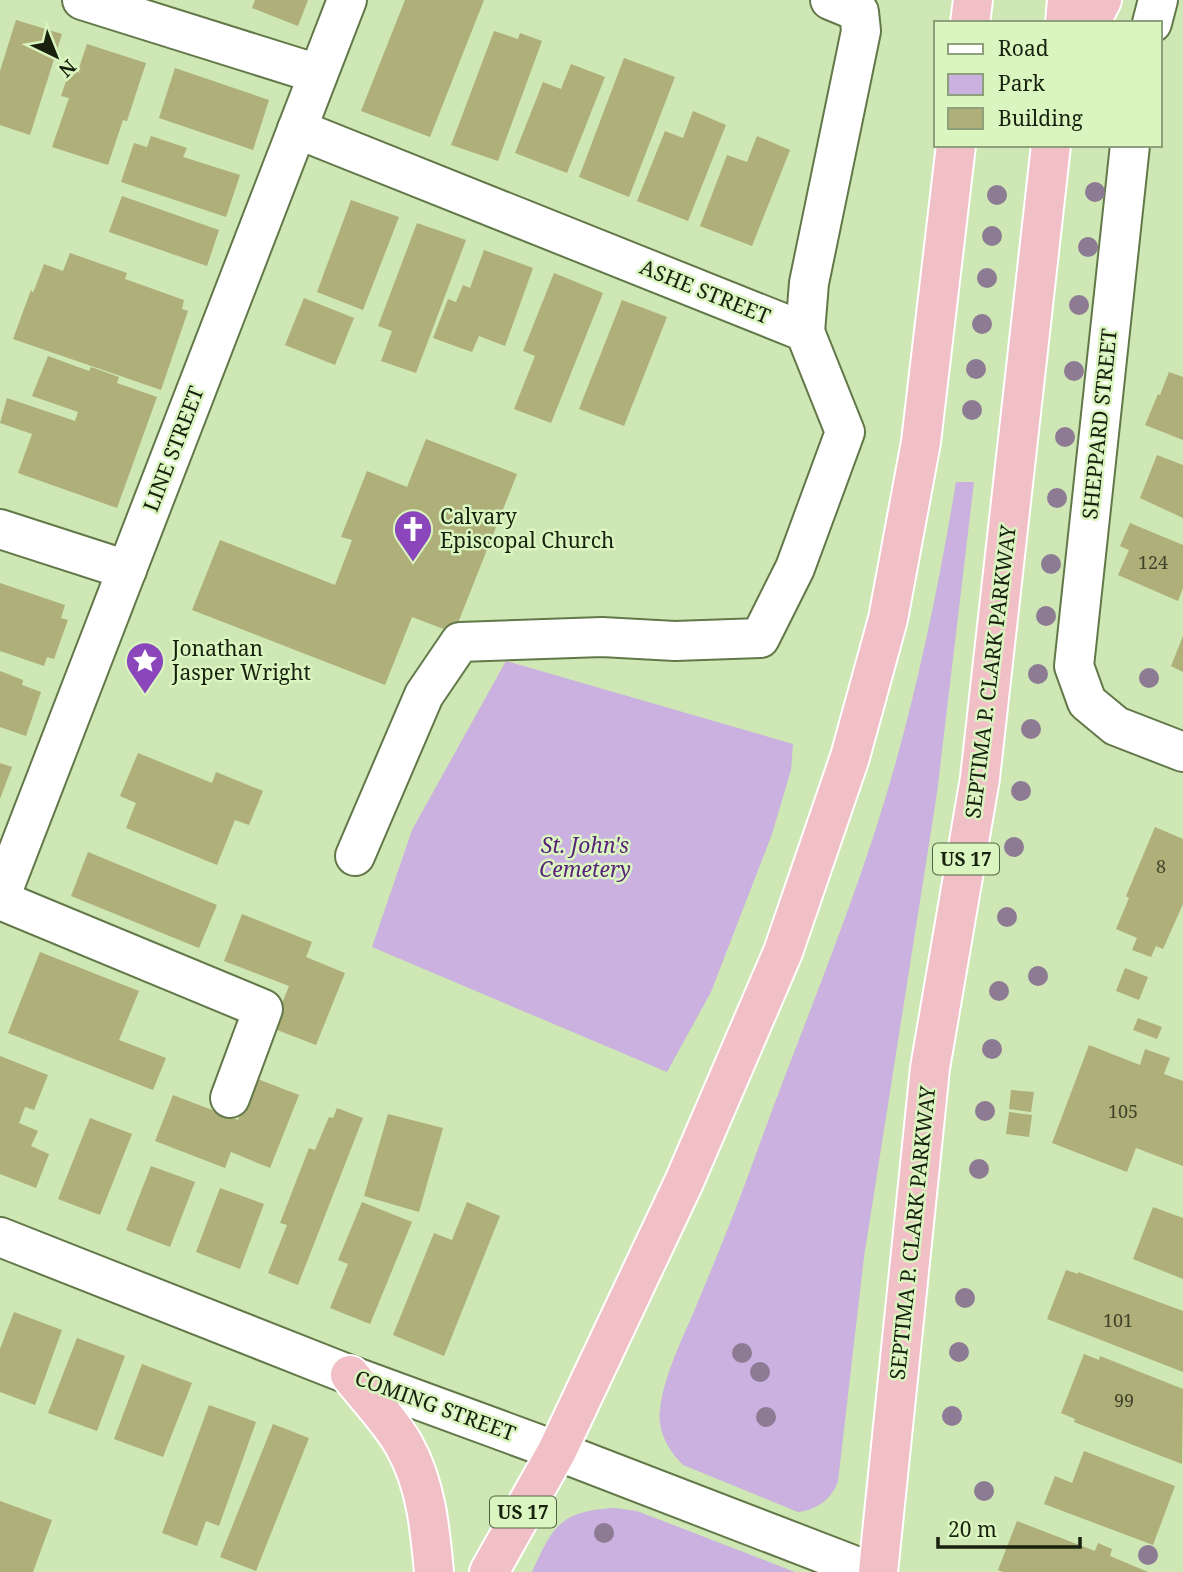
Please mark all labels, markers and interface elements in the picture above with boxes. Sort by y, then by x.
north arrow [21,21,91,91]
legend [934,21,1162,147]
text: Road [998,34,1049,62]
text: N [53,54,82,83]
text: Park [998,69,1045,97]
text: Building [998,104,1083,132]
street label: ASHE STREET [636,252,775,330]
street label: SHEPPARD STREET [1075,327,1123,521]
street label: LINE STREET [136,382,210,515]
place label: Calvary Episcopal Church [440,502,614,554]
church icon: Calvary Episcopal Church [392,508,434,563]
street label: SEPTIMA P. CLARK PARKWAY [958,523,1022,820]
house number: 124 [1138,550,1168,574]
place label: Jonathan Jasper Wright [171,634,311,686]
place icon: Jonathan Jasper Wright [124,640,166,695]
park label: St. John's Cemetery [539,831,631,883]
road number: US 17 [933,844,999,874]
house number: 8 [1156,854,1166,878]
street label: SEPTIMA P. CLARK PARKWAY [883,1084,941,1381]
house number: 105 [1108,1099,1138,1123]
house number: 101 [1103,1308,1133,1332]
street label: COMING STREET [351,1363,520,1447]
house number: 99 [1114,1388,1134,1412]
road number: US 17 [490,1496,556,1528]
scale bar [938,1506,1080,1550]
text: 20 m [948,1515,997,1543]

